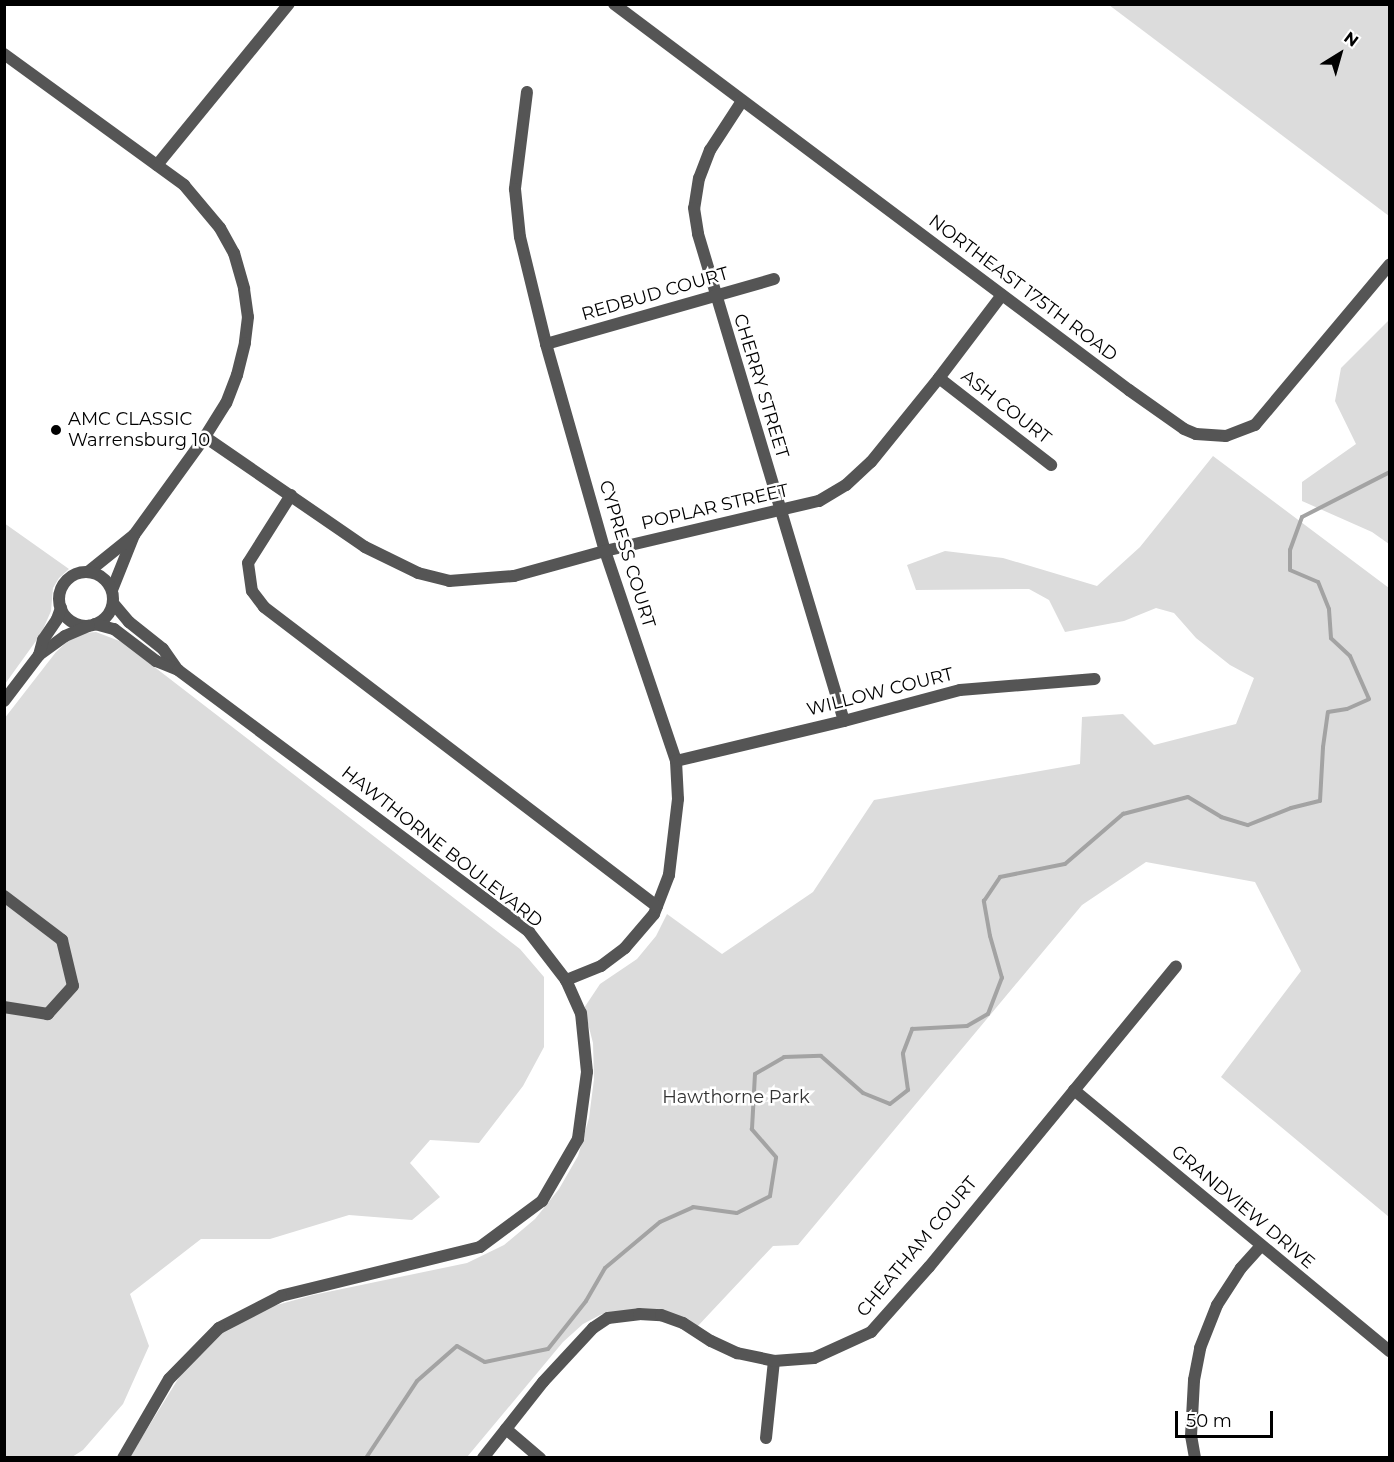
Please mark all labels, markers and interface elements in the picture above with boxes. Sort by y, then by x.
north arrow [1310,24,1370,84]
text: N [1340,28,1362,51]
street label: NORTHEAST 175TH ROAD [924,210,1122,366]
street label: REDBUD COURT [579,263,731,325]
street label: CHERRY STREET [729,311,793,461]
street label: ASH COURT [957,365,1055,449]
place label: AMC CLASSIC Warrensburg 10 [68,409,210,452]
marker: AMC CLASSIC Warrensburg 10 [49,423,63,437]
street label: CYPRESS COURT [594,478,660,630]
street label: POPLAR STREET [639,480,791,534]
street label: WILLOW COURT [805,663,955,721]
street label: HAWTHORNE BOULEVARD [337,762,547,932]
park label: Hawthorne Park [662,1086,810,1108]
street label: GRANDVIEW DRIVE [1167,1141,1319,1273]
street label: CHEATHAM COURT [852,1173,982,1321]
scale bar [1178,1399,1276,1437]
text: 50 m [1186,1410,1232,1432]

